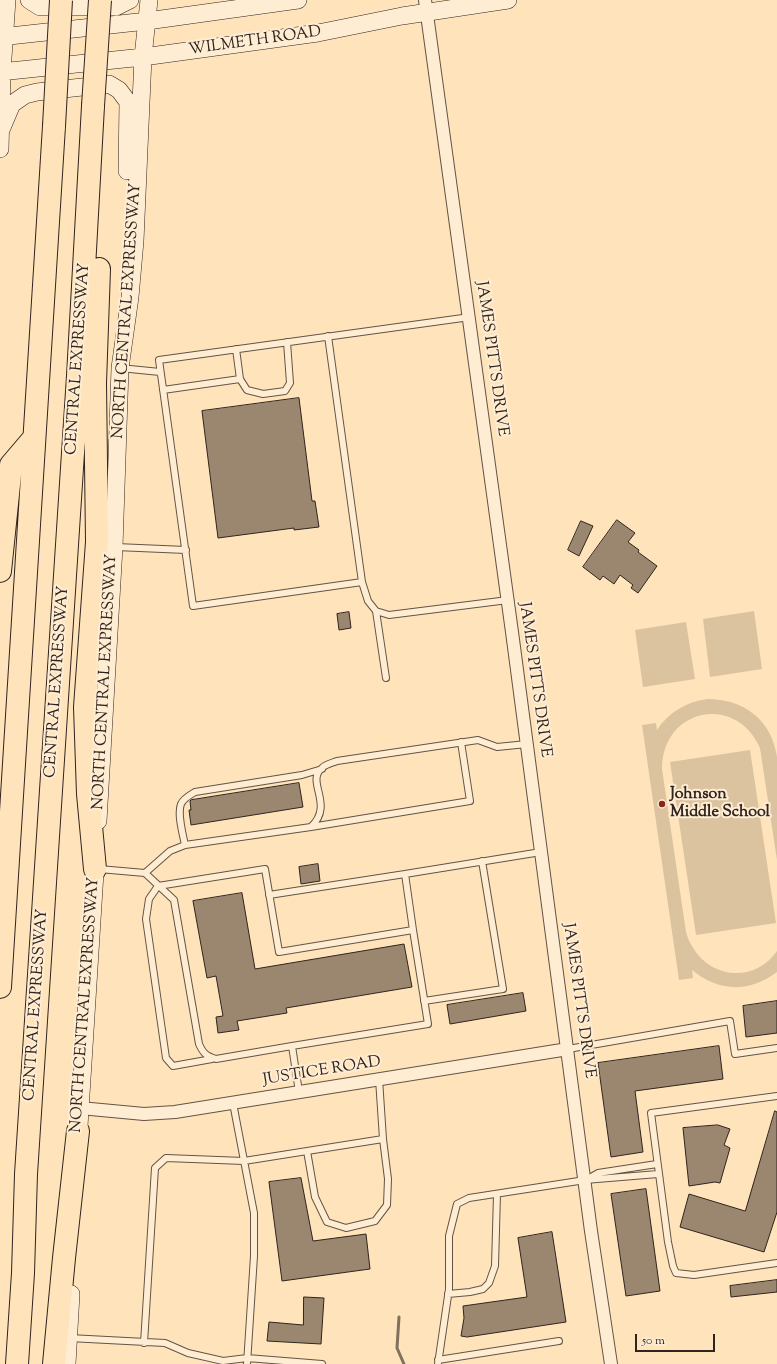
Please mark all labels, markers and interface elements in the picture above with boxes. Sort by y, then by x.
street label: WILMETH ROAD [187,23,323,61]
street label: NORTH CENTRAL EXPRESSWAY [109,183,147,439]
street label: CENTRAL EXPRESSWAY [63,262,95,456]
street label: JAMES PITTS DRIVE [471,280,511,438]
street label: NORTH CENTRAL EXPRESSWAY [90,554,122,810]
street label: CENTRAL EXPRESSWAY [42,585,74,779]
street label: JAMES PITTS DRIVE [514,601,554,759]
place label: Johnson Middle School [670,785,770,823]
marker: Johnson Middle School [657,799,667,809]
street label: NORTH CENTRAL EXPRESSWAY [67,877,105,1133]
street label: CENTRAL EXPRESSWAY [21,908,53,1102]
street label: JAMES PITTS DRIVE [558,922,598,1080]
street label: JUSTICE ROAD [262,1053,382,1091]
scale bar [637,1326,717,1352]
text: 50 m [642,1332,665,1350]

